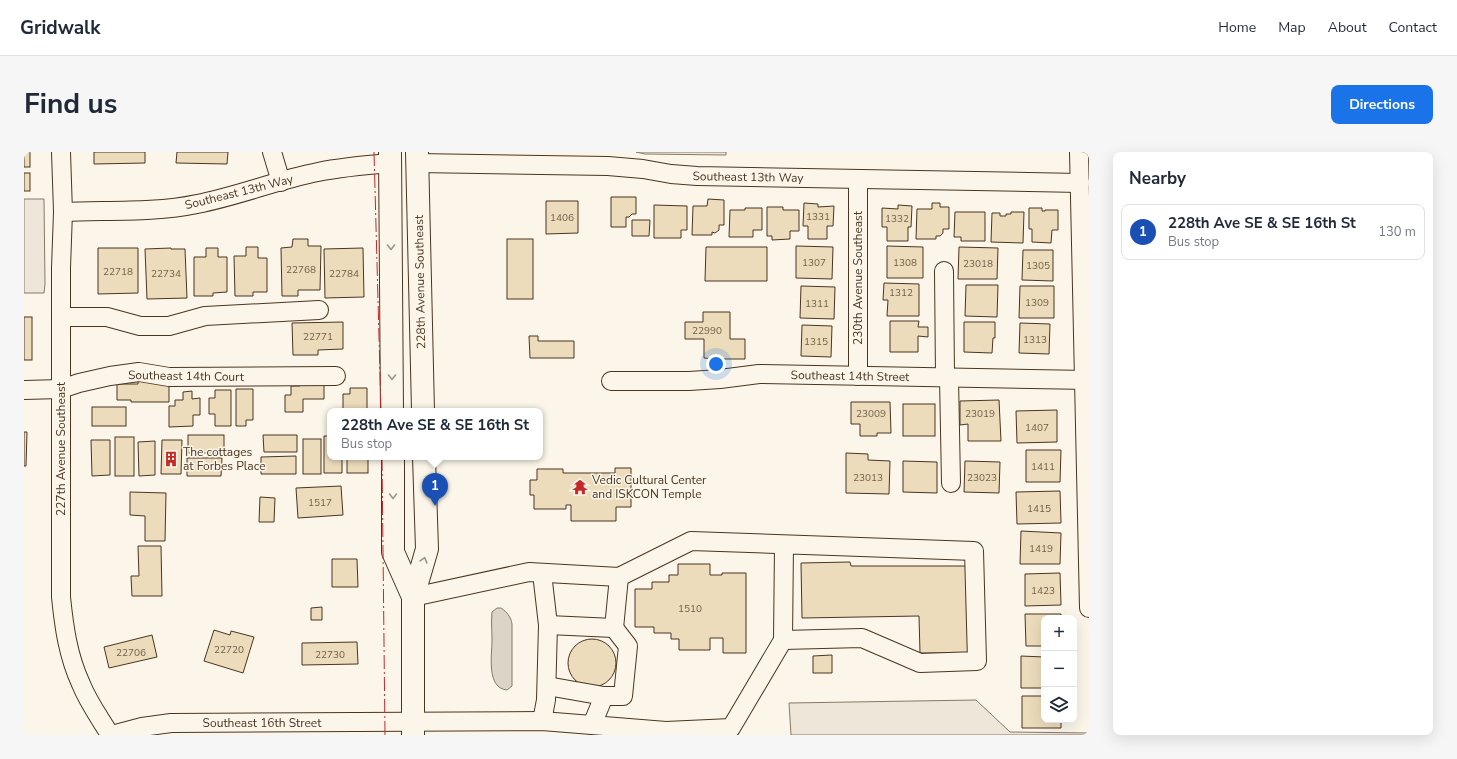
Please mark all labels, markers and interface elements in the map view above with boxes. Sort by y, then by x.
text: Gridwalk [20,15,100,41]
text: Home [1218,18,1256,37]
text: Map [1278,18,1306,37]
text: About [1328,18,1367,37]
text: Contact [1389,18,1437,37]
text: Find us [24,85,118,123]
button: Directions [1331,85,1433,124]
text: Nearby [1129,167,1186,190]
street label: Southeast 13th Way [692,168,804,186]
street label: Southeast 13th Way [183,171,296,213]
house number: 1331 [806,210,830,224]
street label: 230th Avenue Southeast [850,210,866,345]
house number: 1406 [550,211,574,225]
house number: 1332 [885,212,909,226]
text: 228th Ave SE & SE 16th St [1168,213,1356,233]
street label: 228th Avenue Southeast [411,214,429,349]
text: 1 [1139,223,1147,241]
text: 130 m [1378,223,1416,241]
text: Bus stop [1168,233,1219,251]
one-way arrow [387,244,395,250]
house number: 1307 [802,256,826,270]
house number: 1308 [893,256,917,270]
house number: 23018 [963,257,993,271]
house number: 1305 [1026,259,1050,273]
house number: 22768 [286,263,316,277]
house number: 22718 [103,265,133,279]
house number: 22734 [151,267,181,281]
house number: 22784 [329,267,359,281]
house number: 1312 [889,286,913,300]
house number: 1309 [1025,296,1049,310]
house number: 1311 [805,297,829,311]
house number: 22990 [692,324,722,338]
house number: 22771 [303,330,333,344]
house number: 1313 [1023,333,1047,347]
house number: 1315 [804,335,828,349]
your location [706,354,726,374]
street label: Southeast 14th Court [128,367,245,385]
street label: Southeast 14th Street [790,367,910,385]
one-way arrow [388,374,396,380]
street label: 227th Avenue Southeast [53,381,69,516]
house number: 23009 [856,407,886,421]
house number: 23019 [965,407,995,421]
popup [327,408,543,460]
text: 228th Ave SE & SE 16th St [341,415,529,435]
house number: 1407 [1025,421,1049,435]
text: Bus stop [341,435,392,453]
place label: The cottages at Forbes Place [183,444,266,474]
building icon: The cottages at Forbes Place [162,450,180,468]
house number: 1411 [1031,460,1055,474]
house number: 23013 [853,471,883,485]
house number: 23023 [967,471,997,485]
place label: Vedic Cultural Center and ISKCON Temple [591,472,707,502]
pin: 1 [422,473,448,506]
temple icon: Vedic Cultural Center and ISKCON Temple [571,478,589,496]
one-way arrow [389,493,397,499]
house number: 1517 [308,496,332,510]
house number: 1415 [1027,502,1051,516]
house number: 1419 [1029,542,1053,556]
one-way arrow [419,556,428,563]
house number: 1423 [1031,584,1055,598]
house number: 1510 [678,602,702,616]
map controls [1041,615,1077,723]
button: + [1041,615,1077,651]
house number: 22720 [214,643,244,657]
house number: 22706 [116,646,146,660]
house number: 22730 [315,648,345,662]
button: − [1041,651,1077,687]
button: layers [1041,687,1077,723]
street label: Southeast 16th Street [203,715,322,731]

